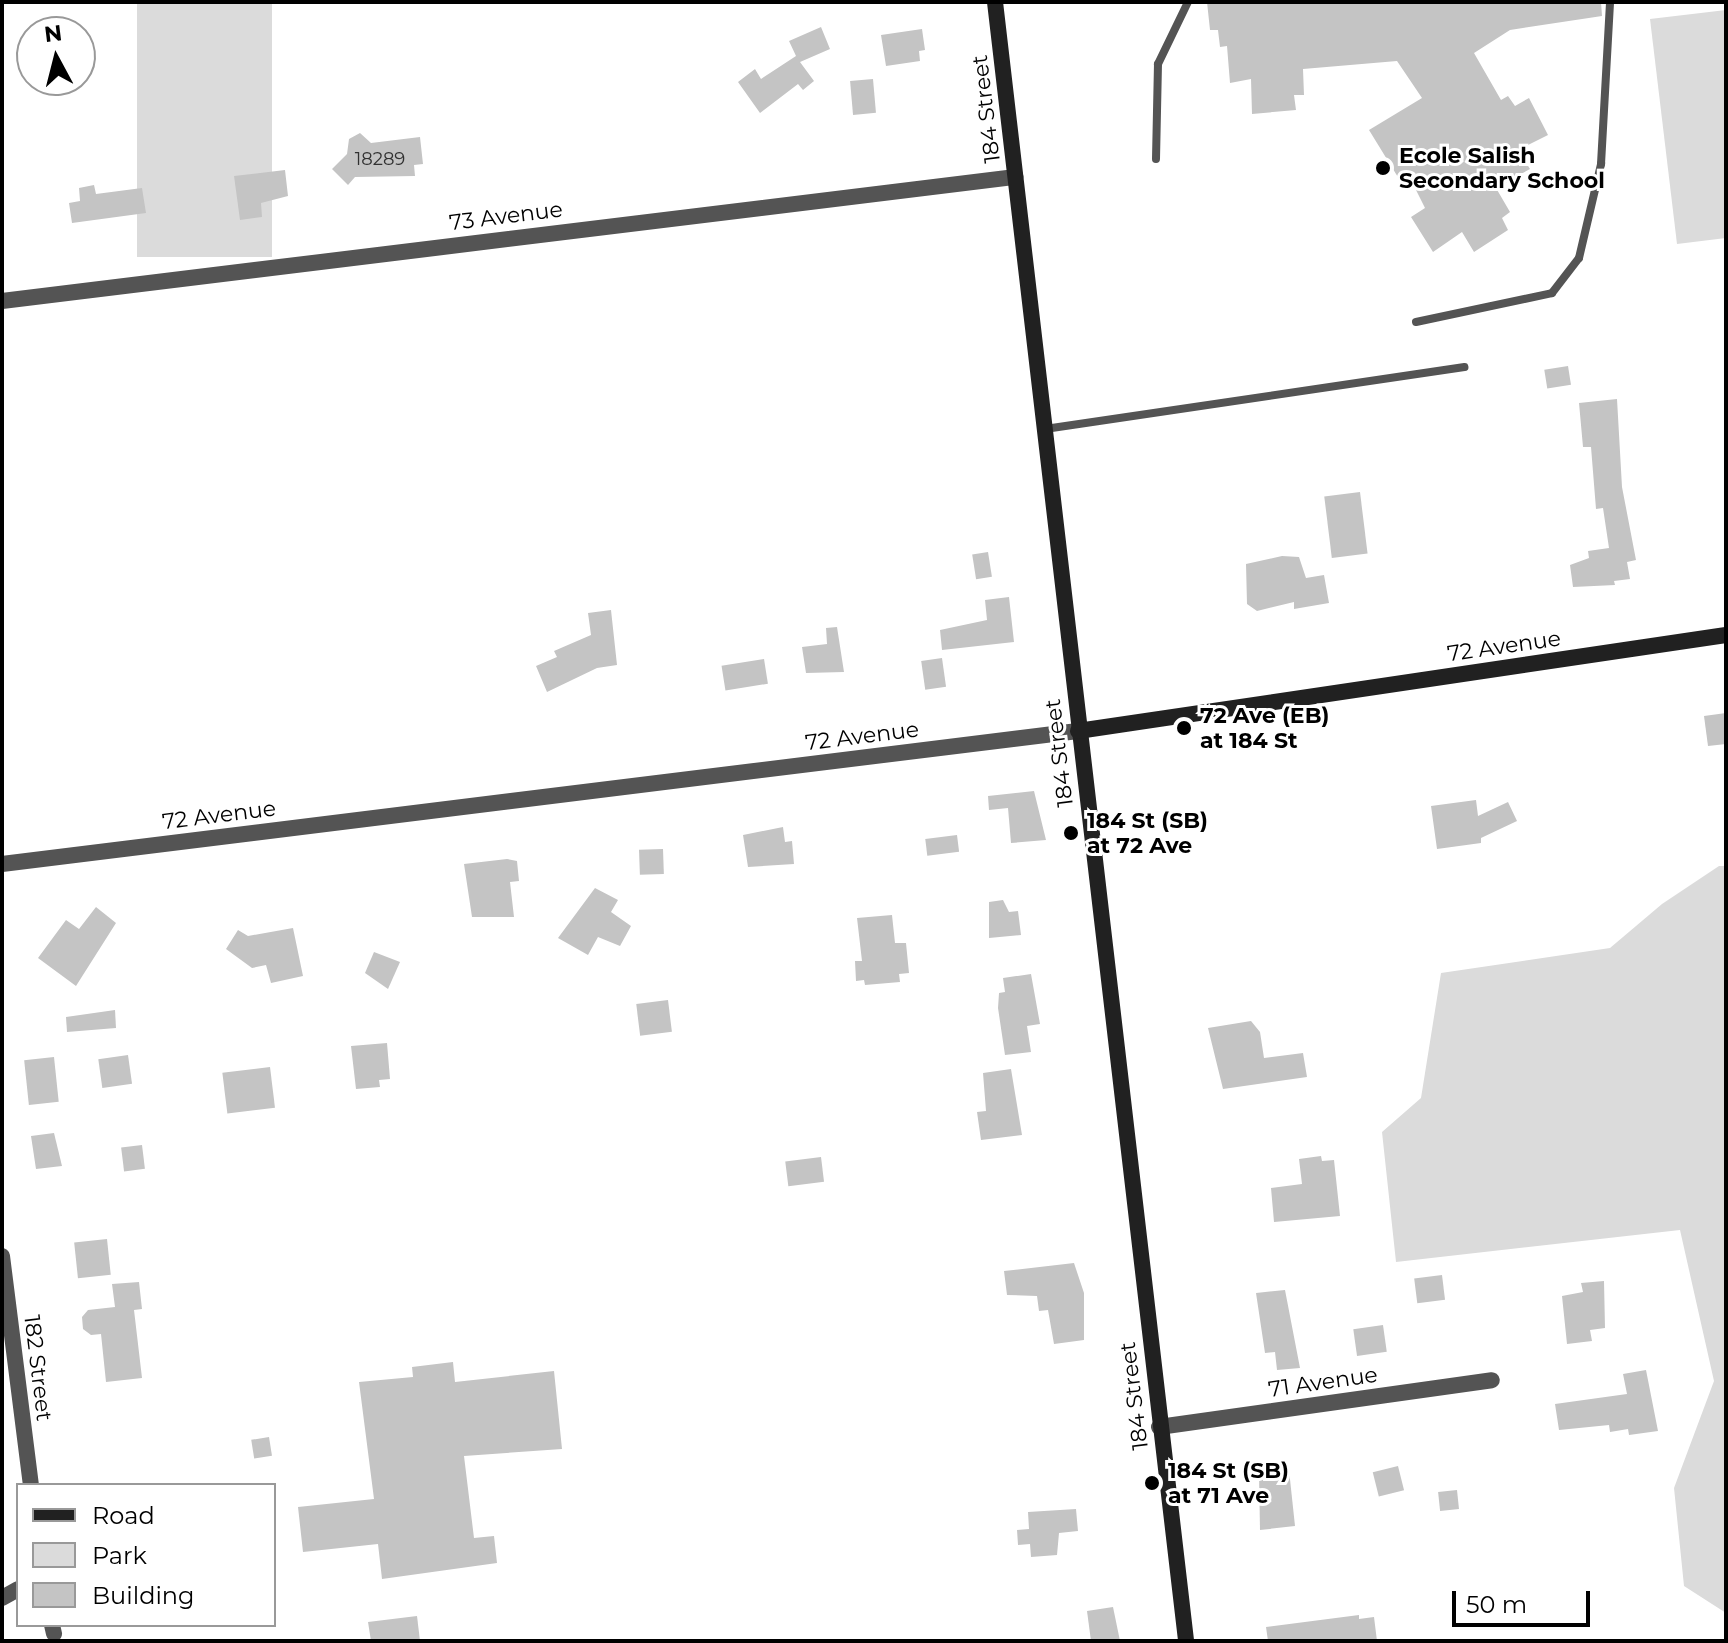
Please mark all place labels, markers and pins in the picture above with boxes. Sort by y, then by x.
place label: Ecole Salish Secondary School [1399,142,1605,194]
marker: Ecole Salish Secondary School [1374,159,1392,177]
place label: 72 Ave (EB) at 184 St [1200,702,1329,754]
marker: 72 Ave (EB) at 184 St [1175,719,1193,737]
place label: 184 St (SB) at 72 Ave [1087,807,1208,858]
marker: 184 St (SB) at 72 Ave [1062,824,1080,842]
place label: 184 St (SB) at 71 Ave [1168,1457,1289,1508]
marker: 184 St (SB) at 71 Ave [1143,1474,1161,1492]

